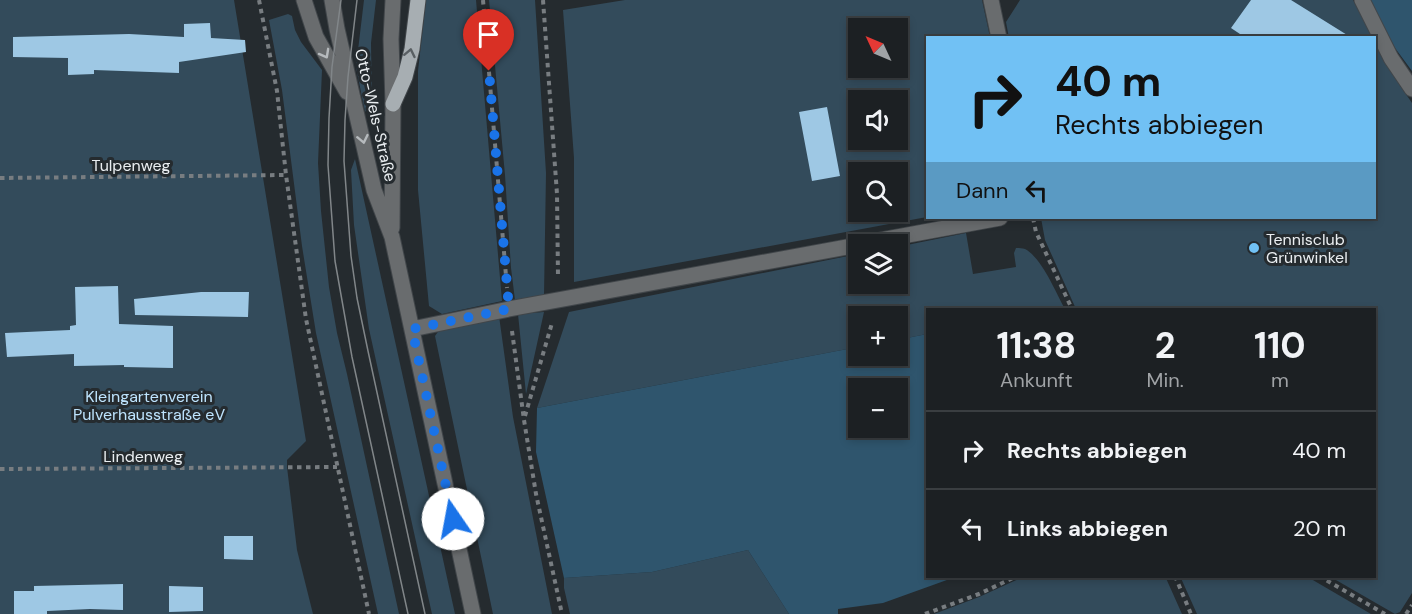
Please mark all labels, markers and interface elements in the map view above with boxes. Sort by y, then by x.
pin [463,9,514,71]
icon: arrive [472,18,505,51]
north arrow [848,18,908,78]
map controls [848,18,908,438]
street label: Otto-Wels-Straße [350,47,401,184]
one-way arrow [318,48,329,58]
one-way arrow [403,49,416,59]
text: 40 m [1055,54,1161,109]
icon: right [956,60,1034,138]
button: sound [848,90,908,150]
text: Rechts abbiegen [1055,107,1263,142]
one-way arrow [355,134,368,144]
street label: Tulpenweg [91,155,171,176]
button: search [848,162,908,222]
icon: left [1020,174,1053,207]
text: Dann [956,176,1008,205]
place label: Tennisclub Grünwinkel [1266,229,1348,268]
button: layers [848,234,908,294]
marker: Tennisclub Grünwinkel [1247,241,1261,255]
button: + [848,306,908,366]
text: 11:38 [996,322,1076,369]
text: 2 [1155,322,1176,369]
text: 110 [1254,322,1306,369]
text: Ankunft [1000,367,1073,393]
text: Min. [1147,367,1184,393]
text: m [1271,367,1289,393]
button: − [848,378,908,438]
park label: Kleingartenverein Pulverhausstraße eV [73,386,225,425]
icon: right [956,434,989,467]
text: Rechts abbiegen [1007,436,1187,465]
text: 40 m [1292,436,1346,465]
street label: Lindenweg [103,446,183,467]
position arrow [421,487,485,551]
icon: left [956,512,989,545]
text: Links abbiegen [1007,514,1168,543]
text: 20 m [1293,514,1346,543]

